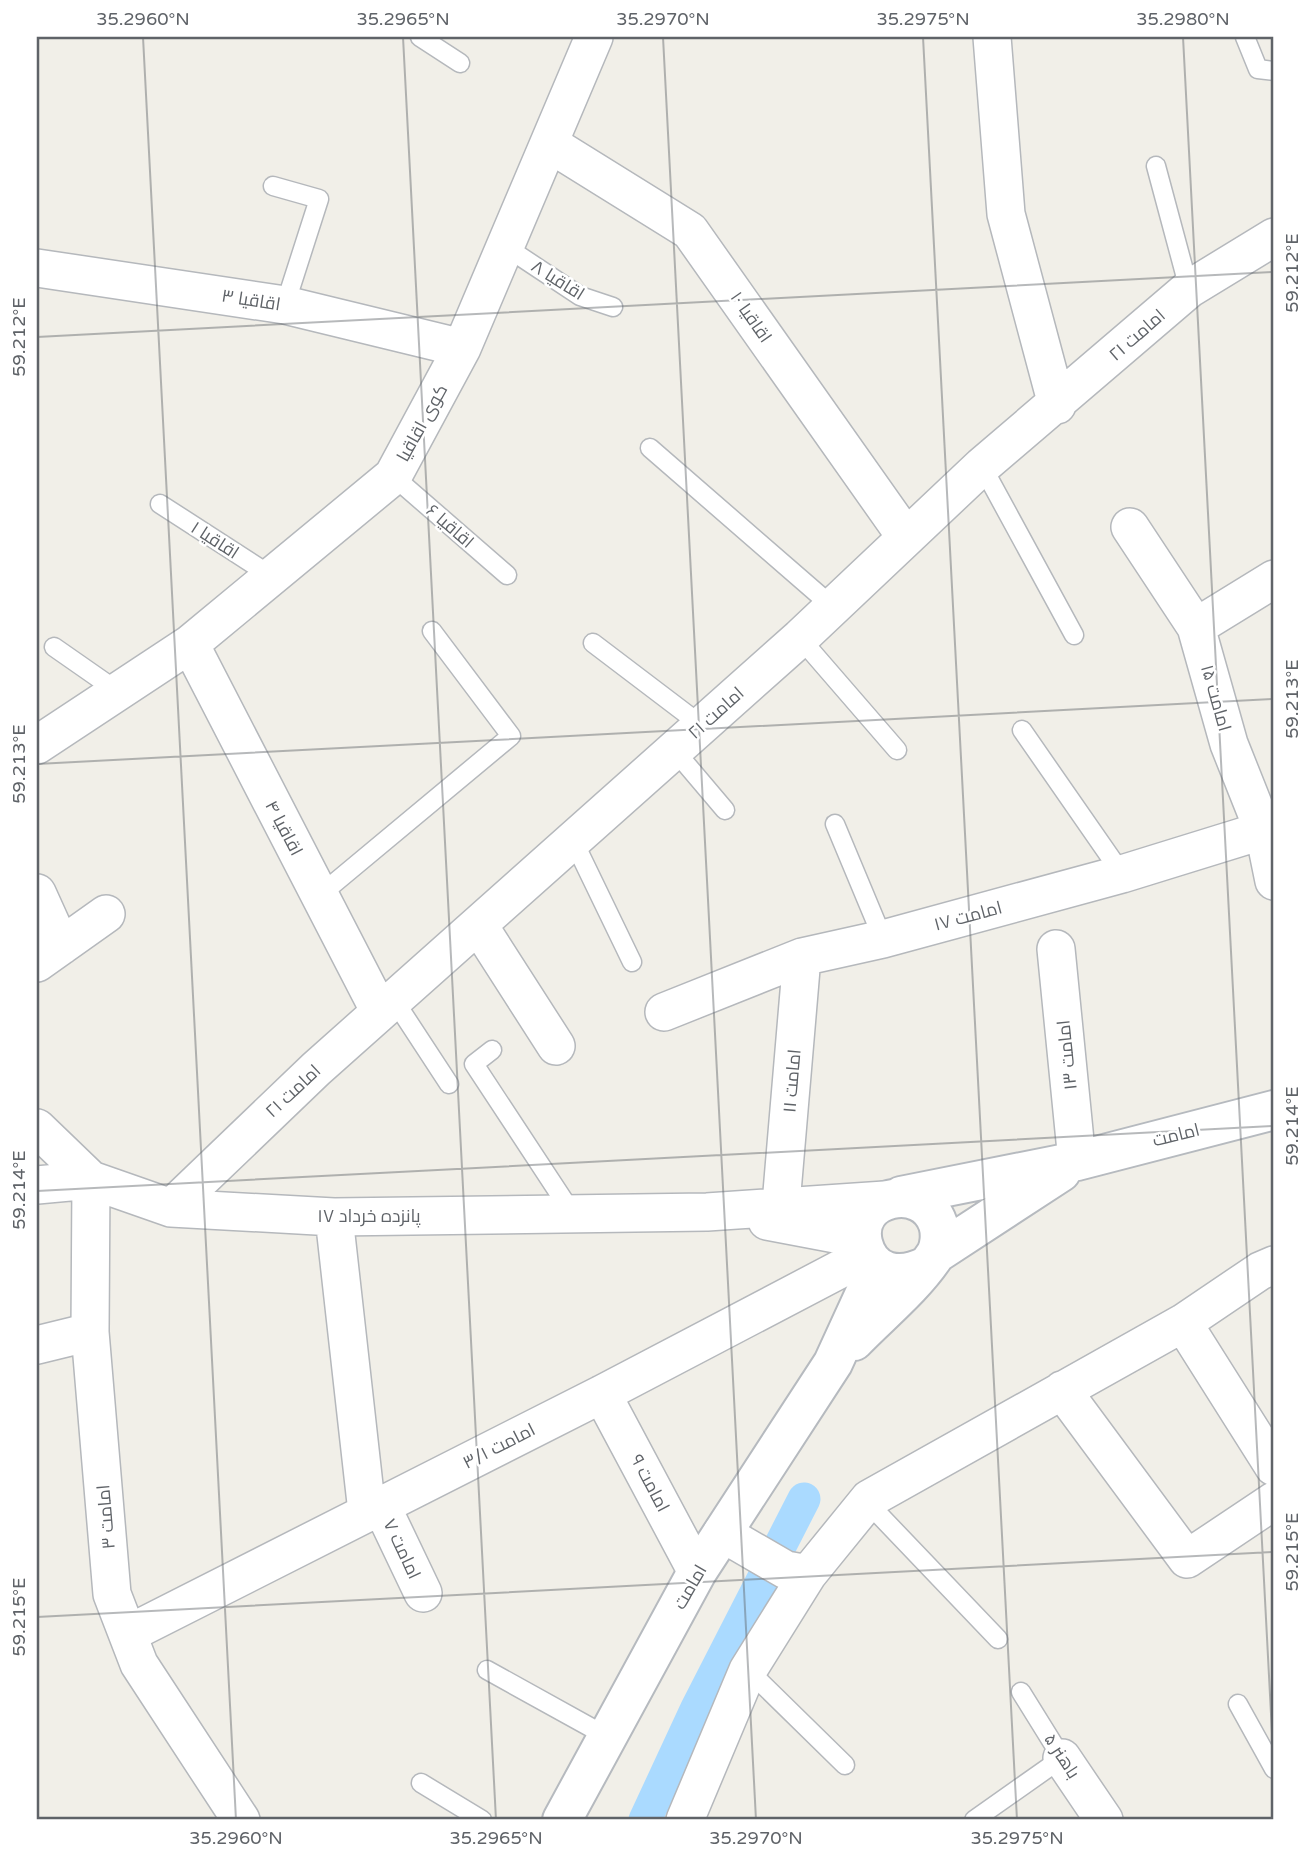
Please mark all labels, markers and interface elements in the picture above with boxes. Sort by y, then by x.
text: 35.2960°N [96,8,190,30]
text: 35.2965°N [356,8,450,30]
text: 35.2970°N [616,8,710,30]
text: 35.2975°N [876,8,970,30]
text: 35.2980°N [1136,8,1230,30]
text: 59.212°E [1281,233,1303,313]
street label: اقاقیا ۸ [527,255,589,305]
street label: اقاقیا ۳ [220,284,282,316]
street label: اقاقیا ۱۰ [726,287,776,347]
text: 59.212°E [8,297,30,377]
street label: امامت ۲۱ [1104,304,1170,366]
street label: کوی اقاقیا [392,380,452,466]
street label: اقاقیا ۶ [422,499,478,553]
street label: اقاقیا ۱ [187,516,243,564]
text: 59.213°E [1281,659,1303,739]
street label: امامت ۱۵ [1196,662,1236,734]
street label: امامت ۲۱ [683,682,749,744]
text: 59.213°E [8,724,30,804]
street label: اقاقیا ۴ [260,797,308,859]
street label: امامت ۱۷ [932,896,1004,936]
street label: امامت ۱۳ [1052,1019,1082,1091]
street label: امامت ۱۱ [778,1048,806,1114]
street label: امامت ۲۱ [261,1060,325,1122]
text: 59.214°E [1281,1086,1303,1166]
street label: امامت [1150,1119,1202,1151]
text: 59.214°E [8,1150,30,1230]
street label: پانزده خرداد ۱۷ [317,1205,421,1228]
street label: امامت ۳/۱ [459,1418,539,1474]
street label: امامت ۹ [626,1450,674,1516]
street label: امامت ۳ [92,1484,120,1550]
text: 59.215°E [1281,1512,1303,1592]
street label: امامت ۷ [379,1515,425,1583]
street label: امامت [668,1561,712,1613]
text: 59.215°E [8,1577,30,1657]
street label: باهنر ۵ [1039,1729,1085,1783]
text: 35.2960°N [189,1827,283,1849]
text: 35.2965°N [449,1827,543,1849]
text: 35.2970°N [709,1827,803,1849]
text: 35.2975°N [970,1827,1064,1849]

